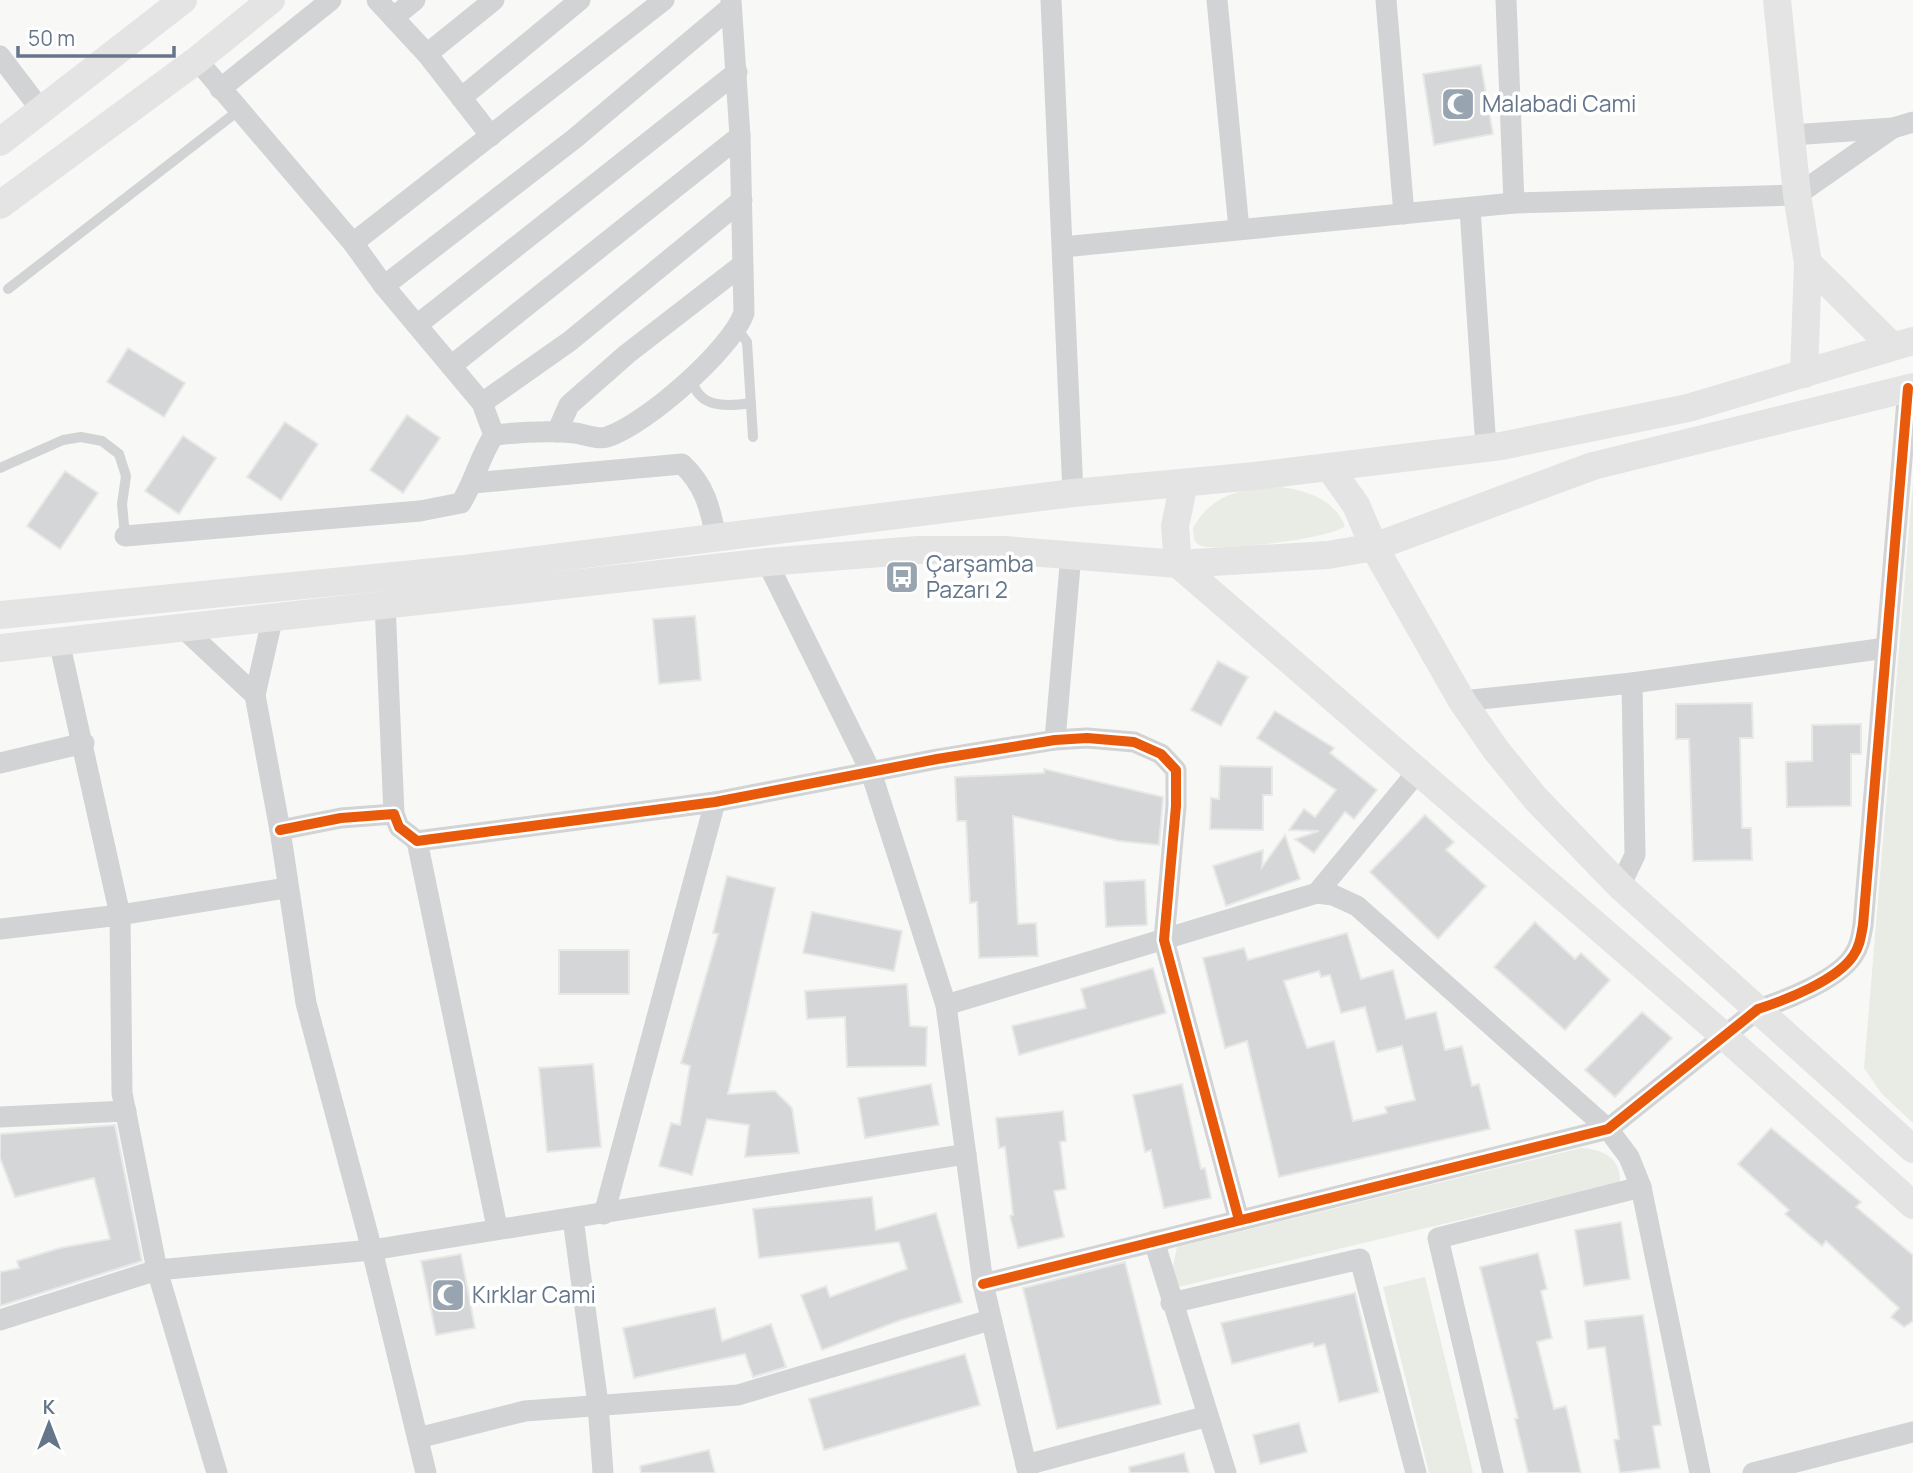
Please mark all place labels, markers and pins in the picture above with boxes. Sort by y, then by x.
mosque icon: Malabadi Cami [1439,85,1477,123]
place label: Malabadi Cami [1482,87,1636,119]
place label: Çarşamba Pazarı 2 [926,547,1034,605]
bus stop icon: Çarşamba Pazarı 2 [883,558,921,596]
mosque icon: Kırklar Cami [429,1276,467,1314]
place label: Kırklar Cami [472,1278,596,1310]

